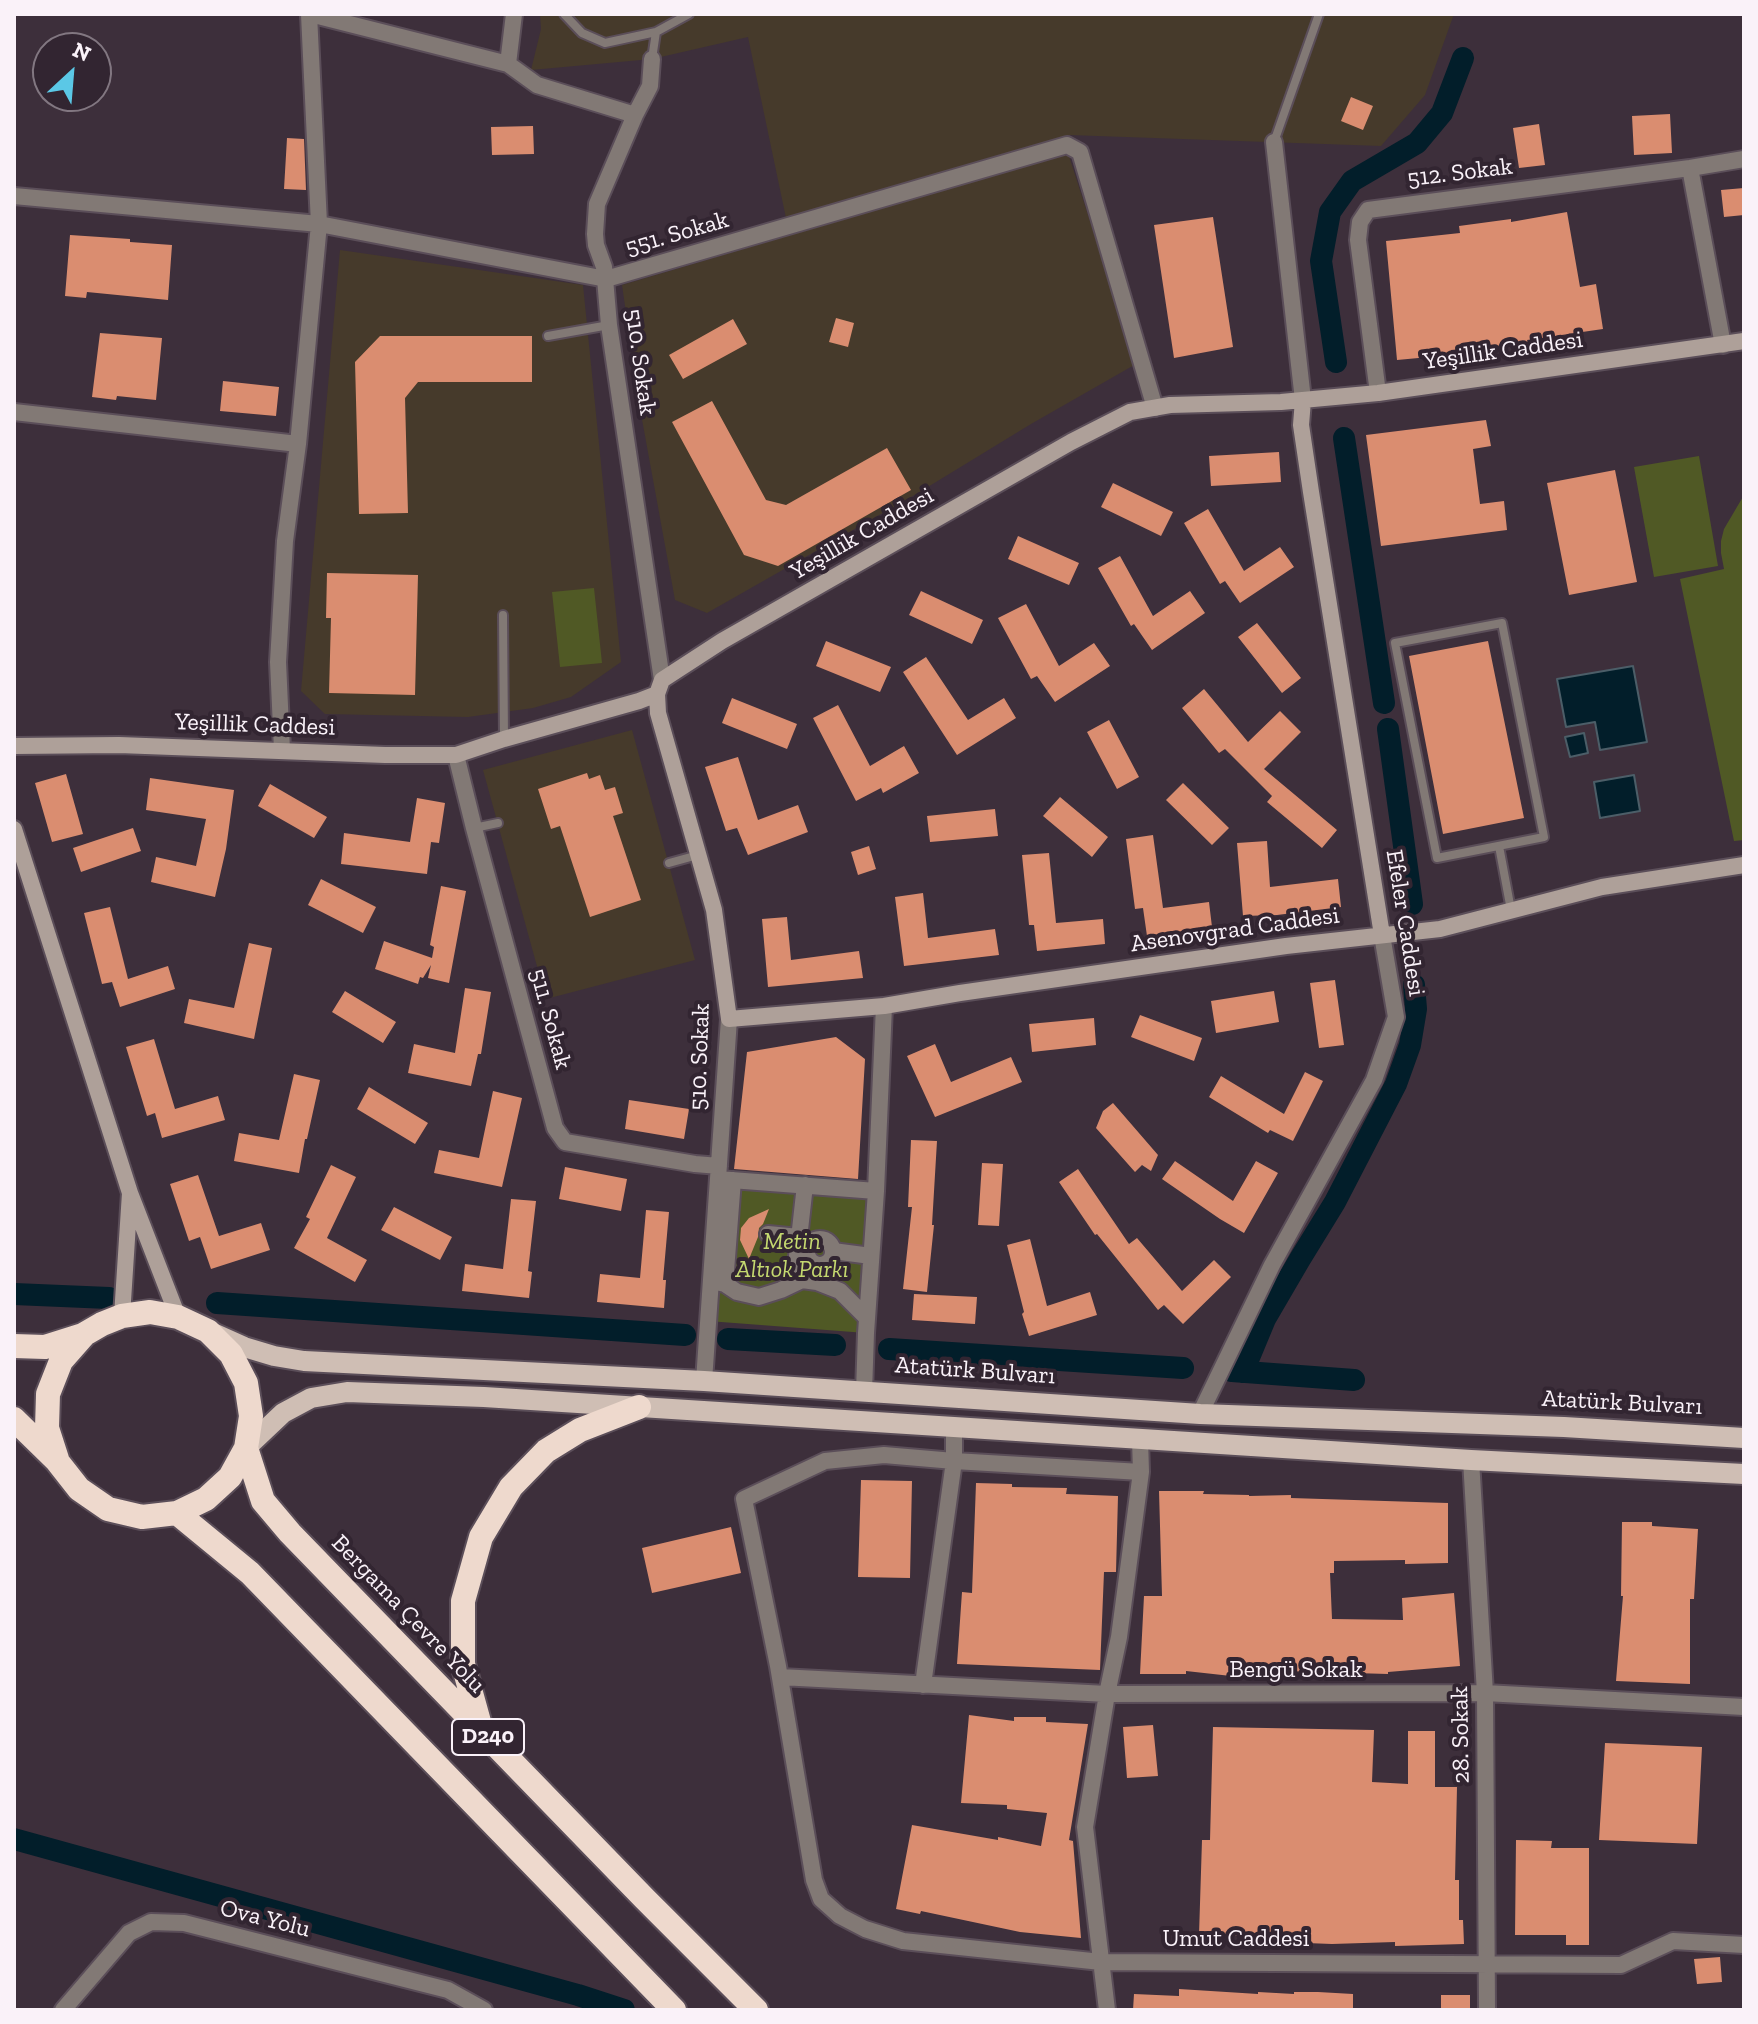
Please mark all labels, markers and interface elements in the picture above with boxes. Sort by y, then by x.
north arrow [32,32,112,112]
text: N [68,36,95,68]
street label: 512. Sokak [1406,152,1514,194]
street label: 551. Sokak [622,206,732,262]
street label: 510. Sokak [618,307,662,417]
street label: Yeşillik Caddesi [1421,326,1585,376]
street label: Yeşillik Caddesi [785,481,939,587]
street label: Yeşillik Caddesi [174,708,336,742]
street label: Efeler Caddesi [1379,848,1431,998]
street label: Asenovgrad Caddesi [1129,901,1341,959]
street label: 511. Sokak [523,966,577,1072]
street label: 510. Sokak [684,1003,716,1111]
park label: Metin Altıok Parkı [735,1228,849,1284]
street label: Atatürk Bulvarı [894,1351,1056,1391]
street label: Atatürk Bulvarı [1541,1384,1703,1422]
street label: Bergama Çevre Yolu [325,1529,491,1699]
street label: Bengü Sokak [1229,1656,1363,1684]
street label: 28. Sokak [1446,1686,1476,1784]
road number: D240 [452,1719,524,1755]
street label: Ova Yolu [217,1894,313,1944]
street label: Umut Caddesi [1162,1925,1310,1953]

